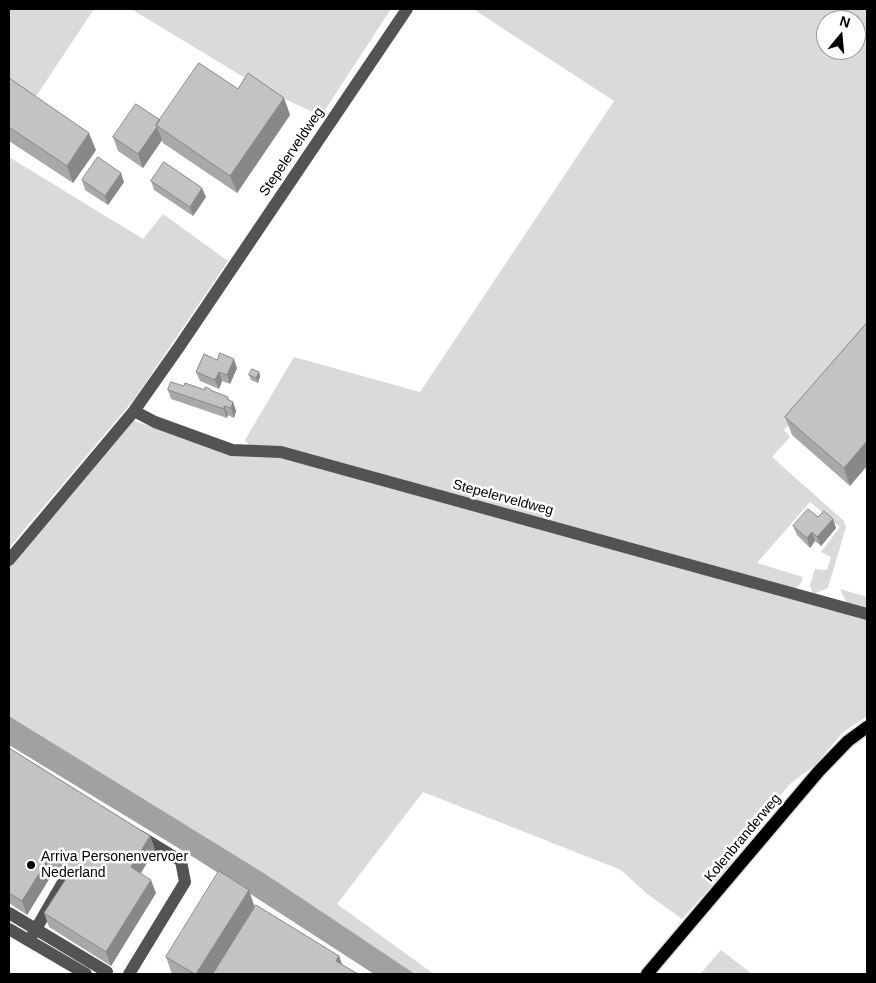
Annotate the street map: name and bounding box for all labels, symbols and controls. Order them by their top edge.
north arrow [816,10,866,60]
text: N [838,12,852,31]
street label: Stepelerveldweg [256,104,328,200]
street label: Stepelerveldweg [451,476,555,520]
street label: Kolenbranderweg [701,791,785,885]
place label: Arriva Personenvervoer Nederland [41,849,188,882]
marker: Arriva Personenvervoer Nederland [25,859,37,871]

